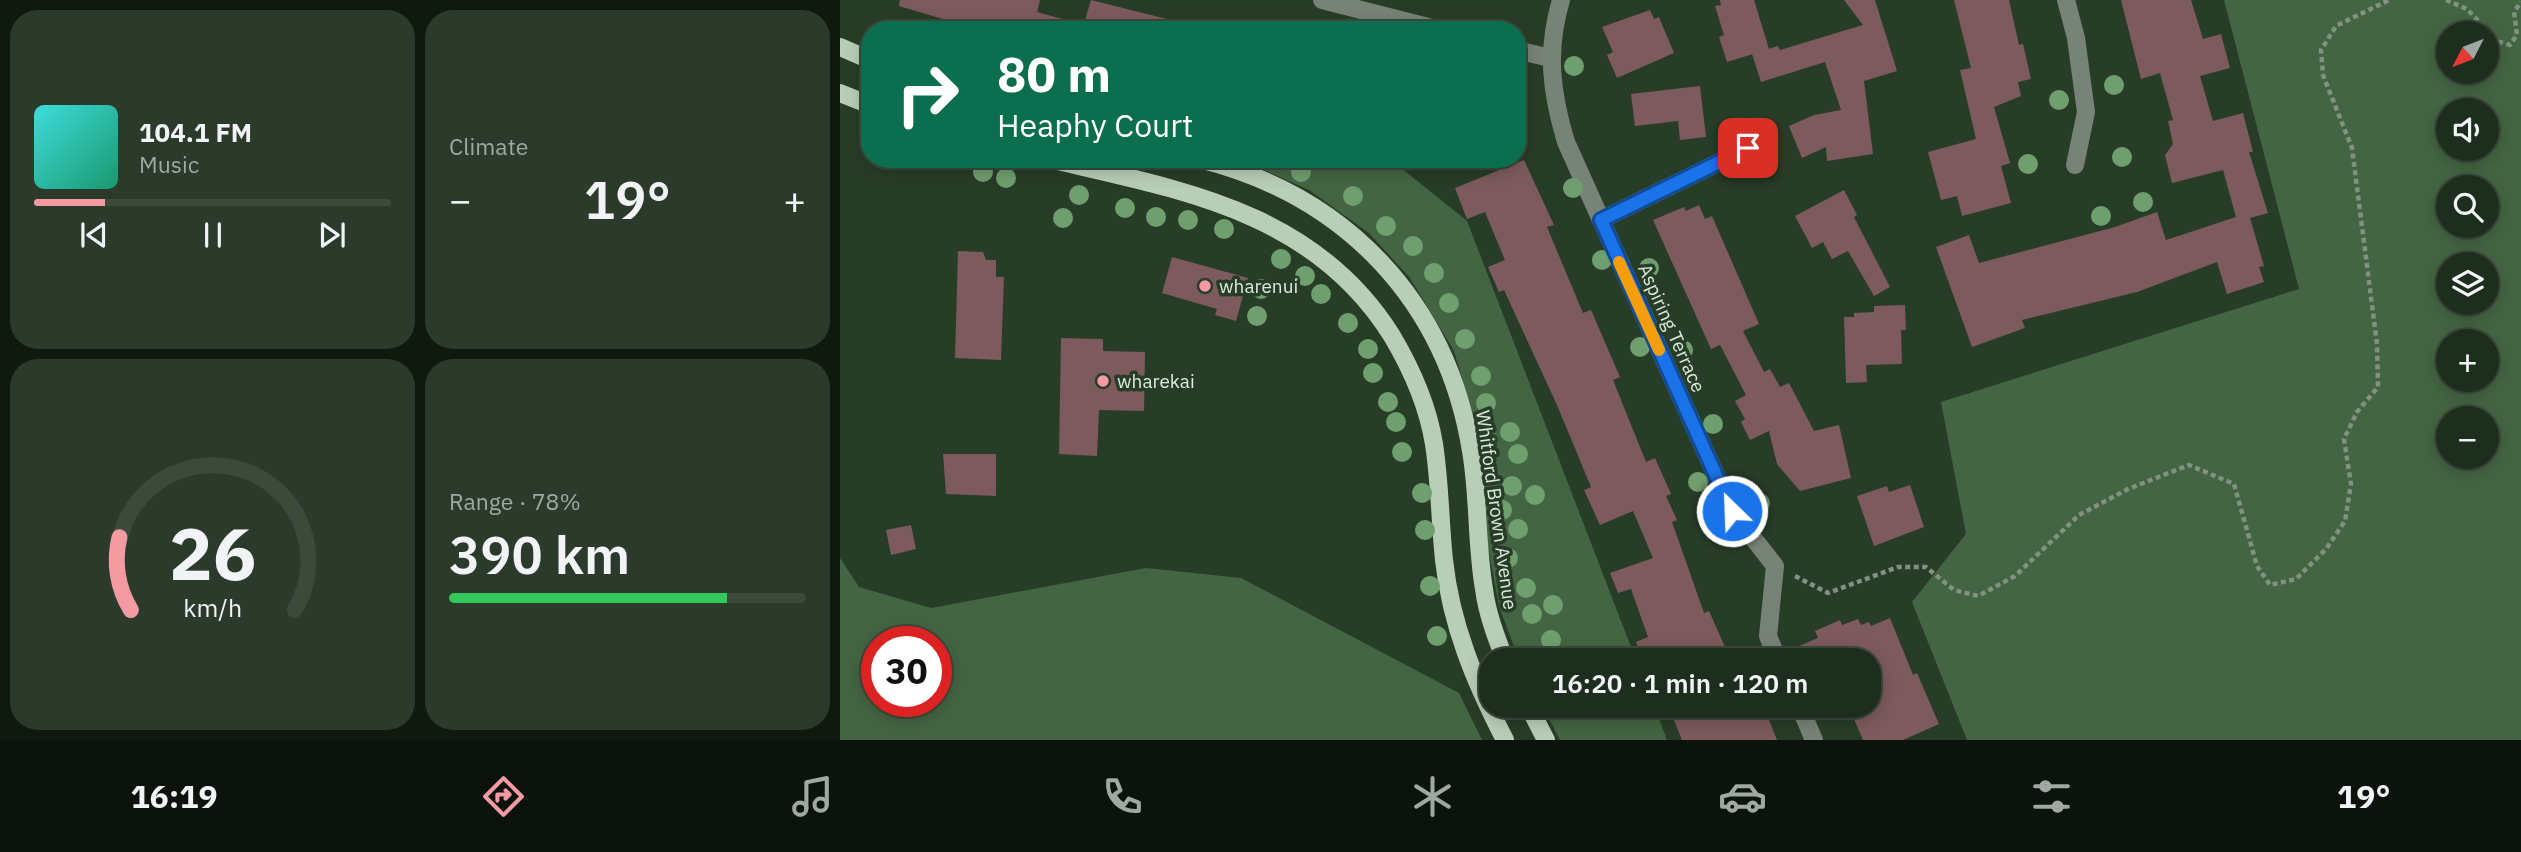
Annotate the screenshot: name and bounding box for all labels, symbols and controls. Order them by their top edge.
north arrow [2436,21,2499,84]
map controls [2436,21,2499,469]
text: 80 m [997,42,1111,105]
icon: right [882,49,973,140]
button: sound [2436,98,2499,161]
text: Heaphy Court [997,104,1193,146]
text: 104.1 FM [139,115,252,149]
pin [1718,118,1778,178]
icon: arrive [1729,129,1767,167]
text: Climate [449,131,528,161]
text: Music [139,149,199,179]
text: 19° [584,166,671,233]
text: − [449,175,472,224]
text: + [783,175,806,224]
button: search [2436,175,2499,238]
icon: previous [75,216,113,254]
icon: pause [194,216,232,254]
icon: next [313,216,351,254]
button: layers [2436,252,2499,315]
street label: Aspiring Terrace [1633,260,1711,396]
place label: wharenui [1219,274,1298,298]
marker: wharenui [1197,278,1213,294]
button: + [2436,329,2499,392]
place label: wharekai [1117,369,1195,393]
marker: wharekai [1095,373,1111,389]
button: − [2436,406,2499,469]
street label: Whitford Brown Avenue [1471,409,1523,611]
position arrow [1695,474,1769,548]
text: Range · 78% [449,486,581,516]
text: 26 [169,506,256,601]
text: 390 km [449,521,630,588]
text: km/h [183,591,242,624]
speed limit sign: 30 [861,626,952,717]
text: 16:20 · 1 min · 120 m [1552,666,1808,700]
icon: directions [479,772,528,821]
icon: music [788,772,837,821]
icon: phone [1098,772,1147,821]
icon: climate [1408,772,1457,821]
icon: car [1718,772,1767,821]
icon: filters [2027,772,2076,821]
text: 16:19 [130,775,218,817]
text: 19° [2337,775,2391,817]

